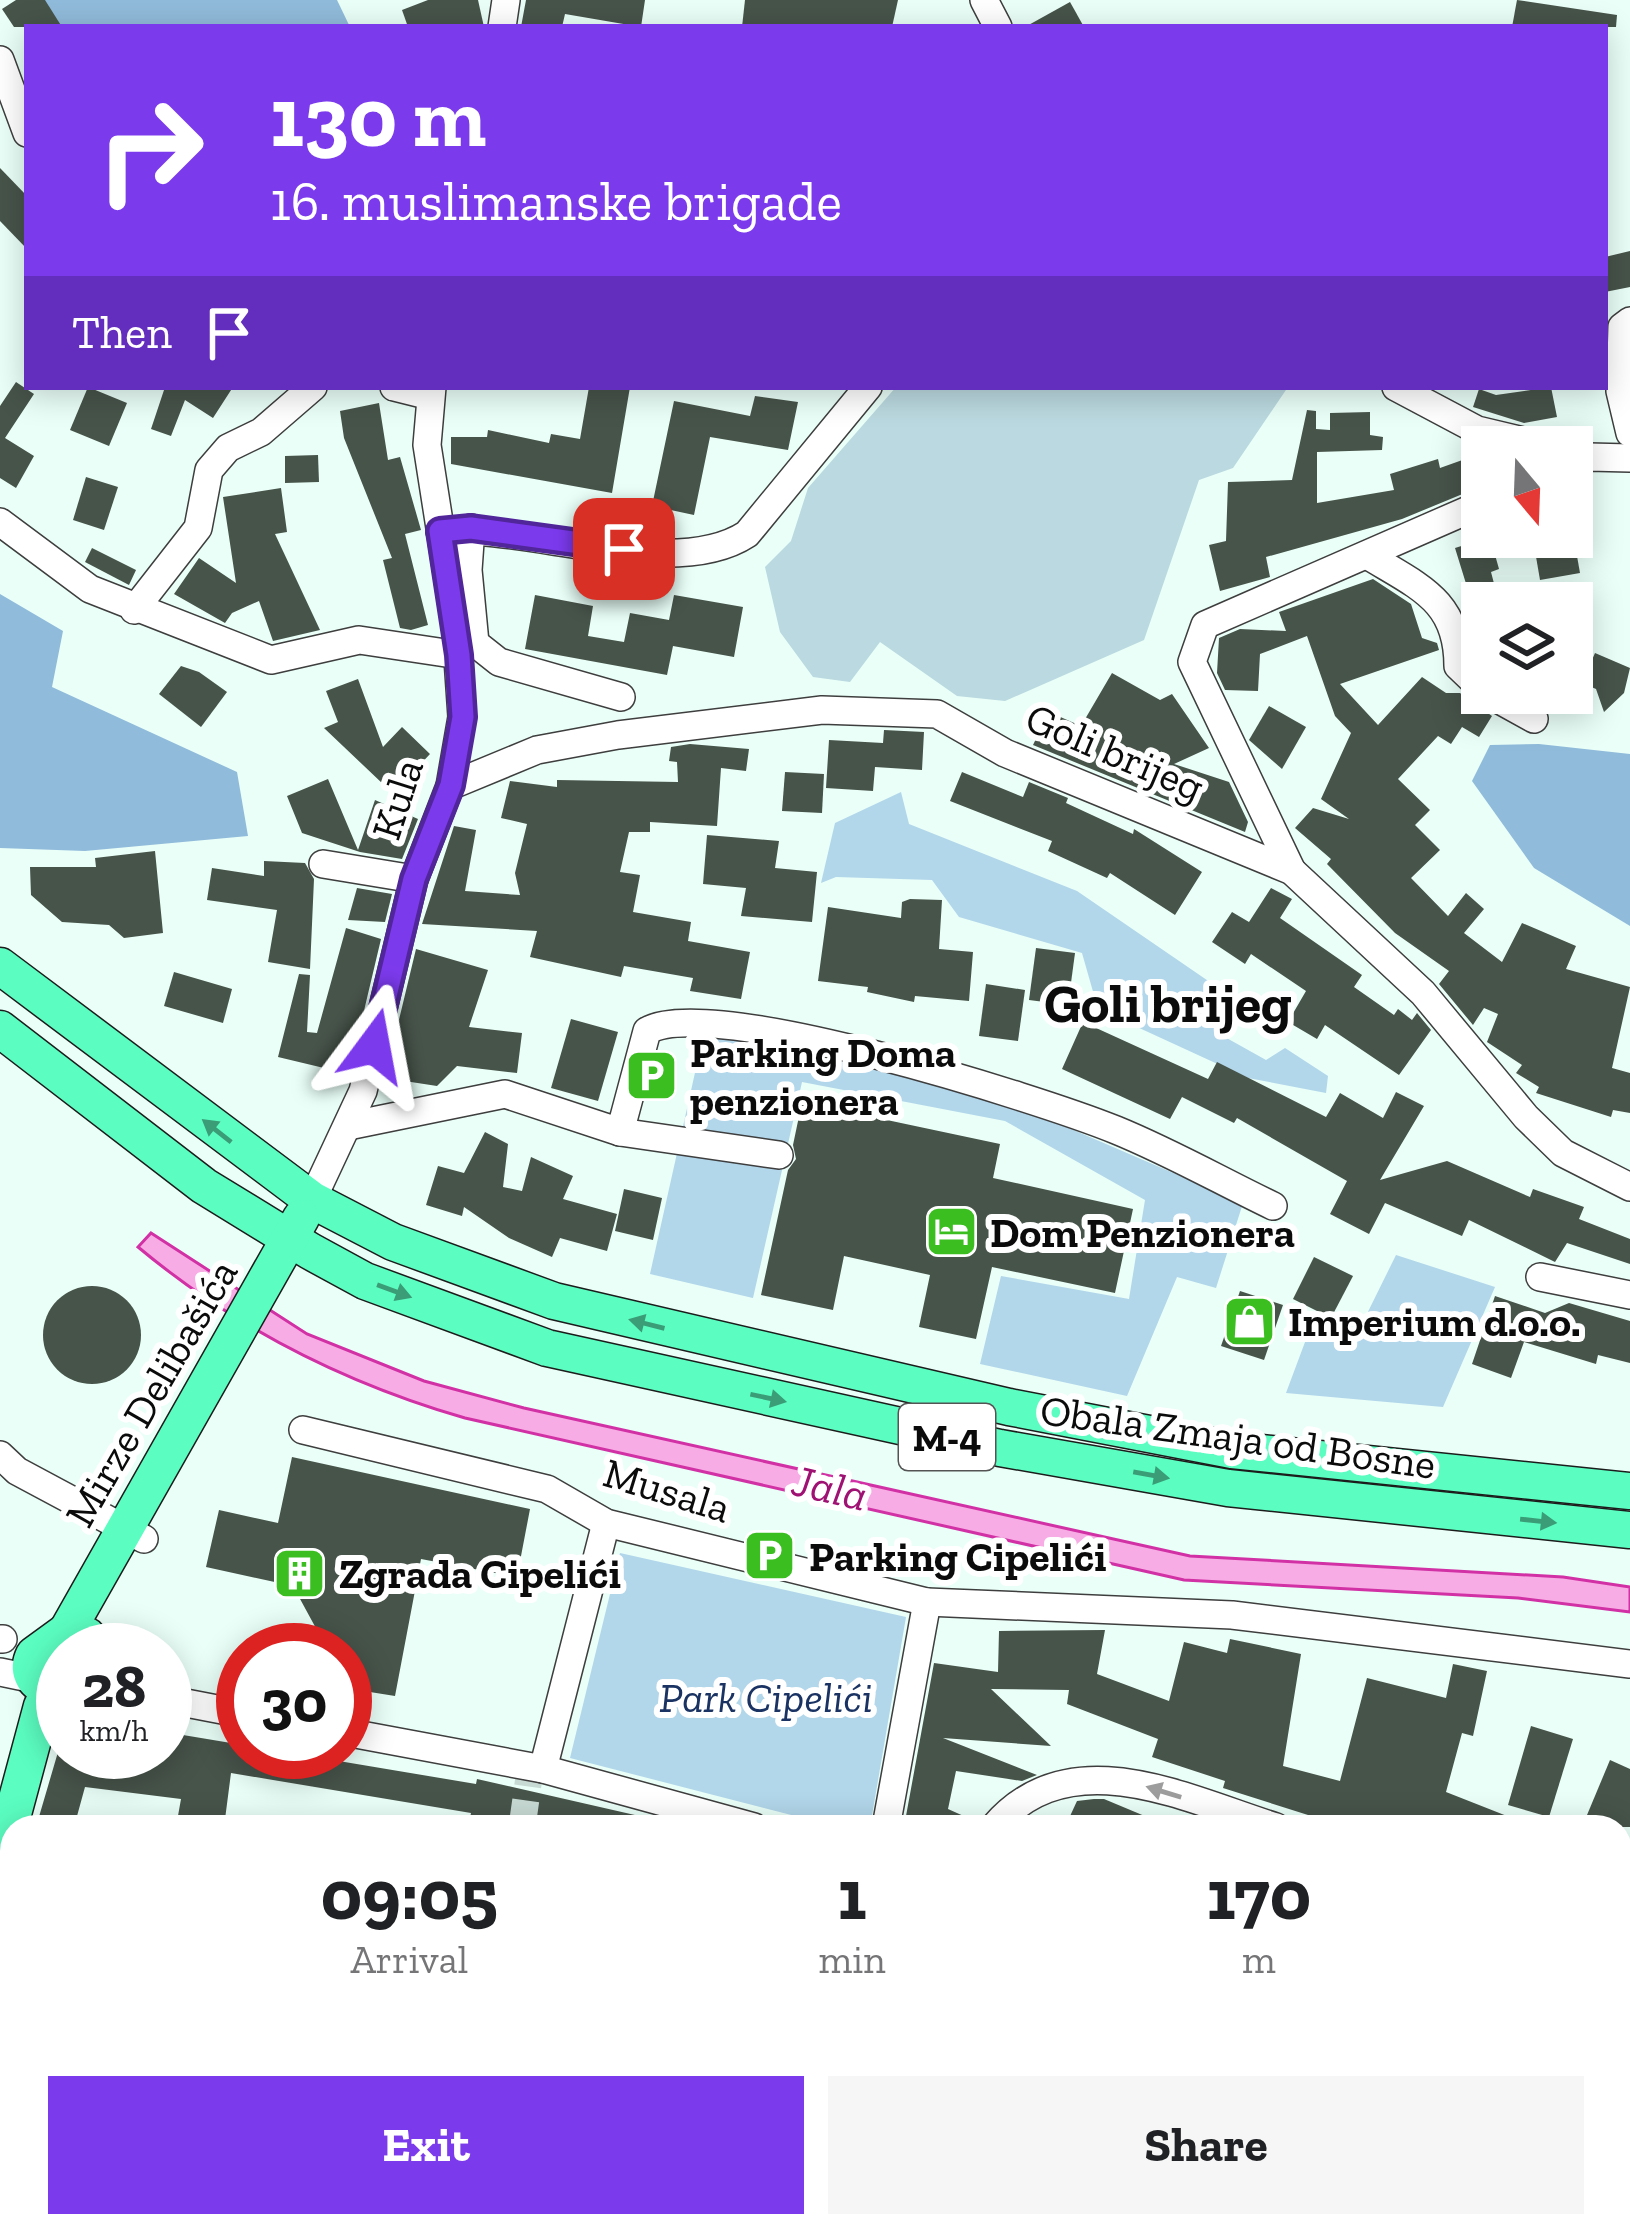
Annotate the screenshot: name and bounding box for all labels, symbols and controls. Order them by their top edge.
text: 130 m [270,67,486,168]
icon: right [72,72,228,228]
text: 16. muslimanske brigade [270,169,842,234]
icon: arrive [196,300,262,366]
text: Then [72,306,172,360]
north arrow [1461,426,1593,558]
map controls [1461,426,1593,714]
pin [573,498,675,600]
icon: arrive [591,516,657,582]
button: layers [1461,582,1593,714]
street label: Goli brijeg [1018,692,1212,812]
street label: Kula [360,752,434,846]
district label: Goli brijeg [1044,971,1292,1036]
position arrow [311,983,437,1109]
place label: Parking Doma penzionera [690,1027,956,1126]
parking icon: Parking Doma penzionera [623,1048,679,1104]
one-way arrow [202,1120,233,1144]
hotel icon: Dom Penzionera [923,1204,979,1260]
place label: Dom Penzionera [990,1207,1295,1258]
street label: Mirze Delibašića [54,1250,248,1536]
one-way arrow [377,1283,413,1302]
shop icon: Imperium d.o.o. [1221,1293,1277,1349]
place label: Imperium d.o.o. [1288,1296,1581,1347]
one-way arrow [628,1314,665,1333]
street label: Obala Zmaja od Bosne [1037,1384,1439,1490]
one-way arrow [750,1390,788,1409]
road number: M-4 [899,1404,995,1470]
street label: Musala [597,1447,737,1533]
water label: Jala [786,1453,873,1523]
one-way arrow [1132,1466,1170,1484]
one-way arrow [1520,1512,1557,1531]
parking icon: Parking Cipelići [742,1528,798,1584]
place label: Parking Cipelići [809,1531,1107,1582]
building icon: Zgrada Cipelići [272,1545,328,1601]
place label: Zgrada Cipelići [339,1548,621,1599]
speed limit sign: 30 [216,1623,372,1779]
text: 28 [82,1650,146,1722]
park label: Park Cipelići [659,1672,873,1723]
text: km/h [80,1713,148,1749]
one-way arrow [1145,1782,1182,1801]
text: 09:05 [321,1851,498,1937]
text: 1 [838,1851,867,1937]
text: 170 [1206,1851,1311,1937]
text: Arrival [351,1936,468,1983]
text: min [819,1936,886,1983]
text: m [1242,1936,1276,1983]
button: Exit [48,2076,804,2214]
button: Share [828,2076,1584,2214]

